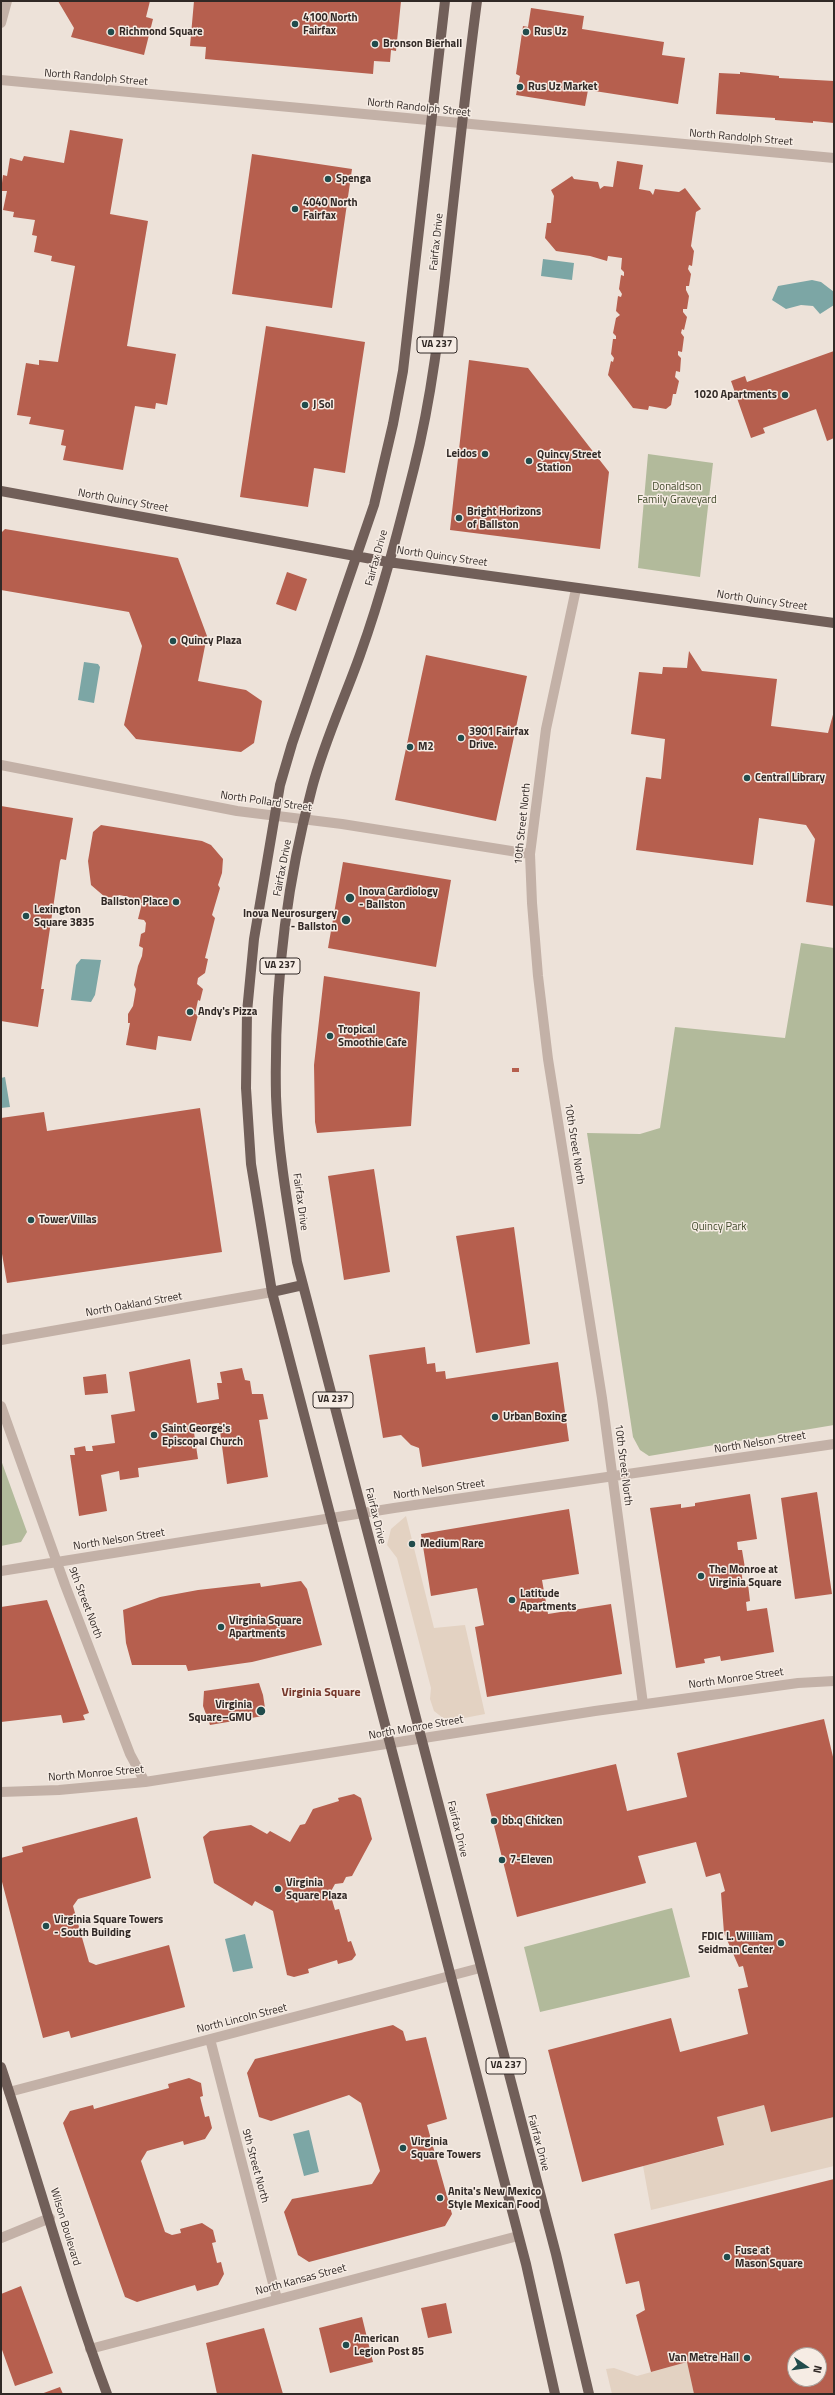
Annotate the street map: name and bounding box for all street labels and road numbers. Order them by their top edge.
street label: North Randolph Street [44,67,148,89]
street label: North Randolph Street [367,96,471,120]
street label: North Randolph Street [689,127,793,149]
street label: Fairfax Drive [427,213,447,271]
road number: VA 237 [417,337,457,353]
street label: North Quincy Street [77,487,169,515]
street label: Fairfax Drive [363,528,391,588]
street label: North Quincy Street [396,544,488,570]
street label: North Quincy Street [716,588,808,614]
street label: 10th Street North [512,783,534,865]
street label: North Pollard Street [219,789,313,815]
street label: Fairfax Drive [271,838,295,898]
road number: VA 237 [260,958,300,974]
street label: 10th Street North [561,1102,587,1186]
street label: Fairfax Drive [289,1172,311,1232]
street label: North Oakland Street [85,1290,183,1320]
road number: VA 237 [313,1392,353,1408]
street label: 10th Street North [611,1423,635,1507]
street label: North Nelson Street [713,1429,807,1457]
street label: North Nelson Street [392,1477,486,1503]
street label: Fairfax Drive [362,1486,388,1546]
street label: North Nelson Street [72,1526,166,1554]
street label: 9th Street North [65,1565,105,1641]
street label: North Monroe Street [688,1666,784,1692]
street label: North Monroe Street [368,1713,464,1743]
street label: North Monroe Street [48,1763,144,1785]
street label: Fairfax Drive [444,1799,470,1859]
street label: North Lincoln Street [196,2001,288,2037]
road number: VA 237 [486,2058,526,2074]
street label: Fairfax Drive [524,2113,552,2173]
street label: 9th Street North [239,2128,271,2204]
street label: Wilson Boulevard [47,2187,83,2267]
street label: North Kansas Street [254,2262,348,2298]

